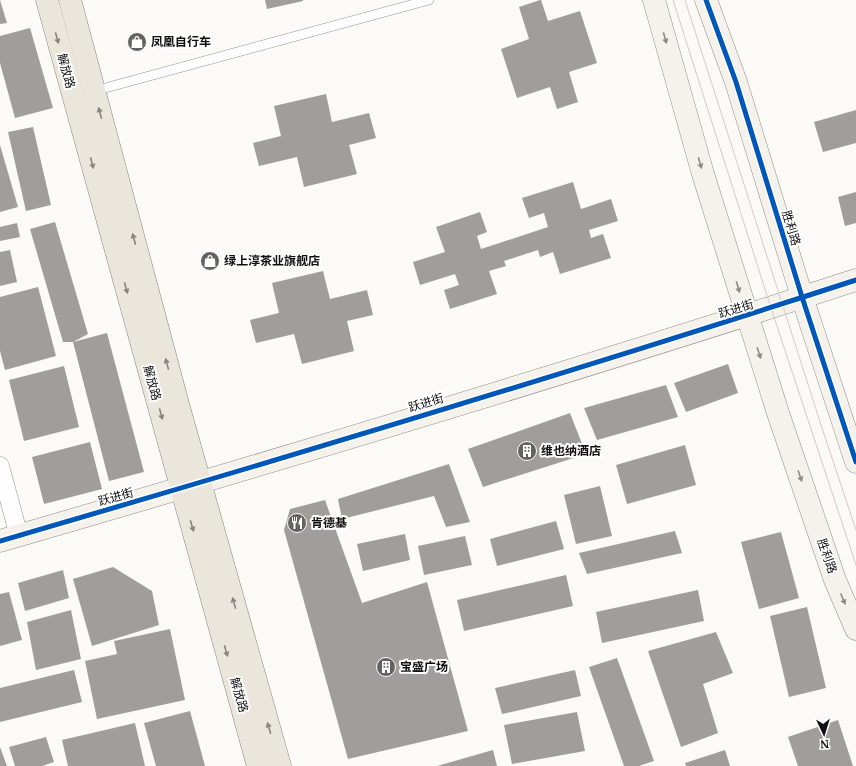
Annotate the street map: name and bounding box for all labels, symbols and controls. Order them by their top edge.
shop icon: 凤凰自行车 [126,31,148,53]
one-way arrow [662,31,668,44]
one-way arrow [54,32,60,44]
place label: 凤凰自行车 [151,34,211,49]
street label: 解放路 [55,52,78,90]
one-way arrow [97,107,103,119]
one-way arrow [89,157,95,169]
one-way arrow [697,157,703,169]
street label: 胜利路 [779,208,804,247]
one-way arrow [131,232,137,244]
shop icon: 绿上淳茶业旗舰店 [199,250,221,272]
place label: 绿上淳茶业旗舰店 [224,253,320,268]
one-way arrow [735,281,741,293]
one-way arrow [123,283,129,295]
street label: 跃进街 [716,296,755,321]
one-way arrow [756,347,762,359]
one-way arrow [164,358,170,370]
street label: 解放路 [141,364,164,402]
street label: 跃进街 [406,390,445,415]
one-way arrow [158,407,164,420]
building icon: 维也纳酒店 [516,440,538,462]
place label: 维也纳酒店 [541,443,601,458]
one-way arrow [797,471,803,483]
street label: 跃进街 [96,484,135,509]
restaurant icon: 肯德基 [286,512,308,534]
place label: 肯德基 [311,515,347,530]
one-way arrow [189,520,195,532]
street label: 胜利路 [815,536,840,575]
one-way arrow [840,593,846,604]
one-way arrow [231,597,237,609]
one-way arrow [223,645,229,657]
building icon: 宝盛广场 [375,656,397,678]
place label: 宝盛广场 [400,659,448,674]
street label: 解放路 [227,675,252,714]
north arrow [804,714,844,754]
one-way arrow [266,722,272,735]
text: N [820,737,830,751]

